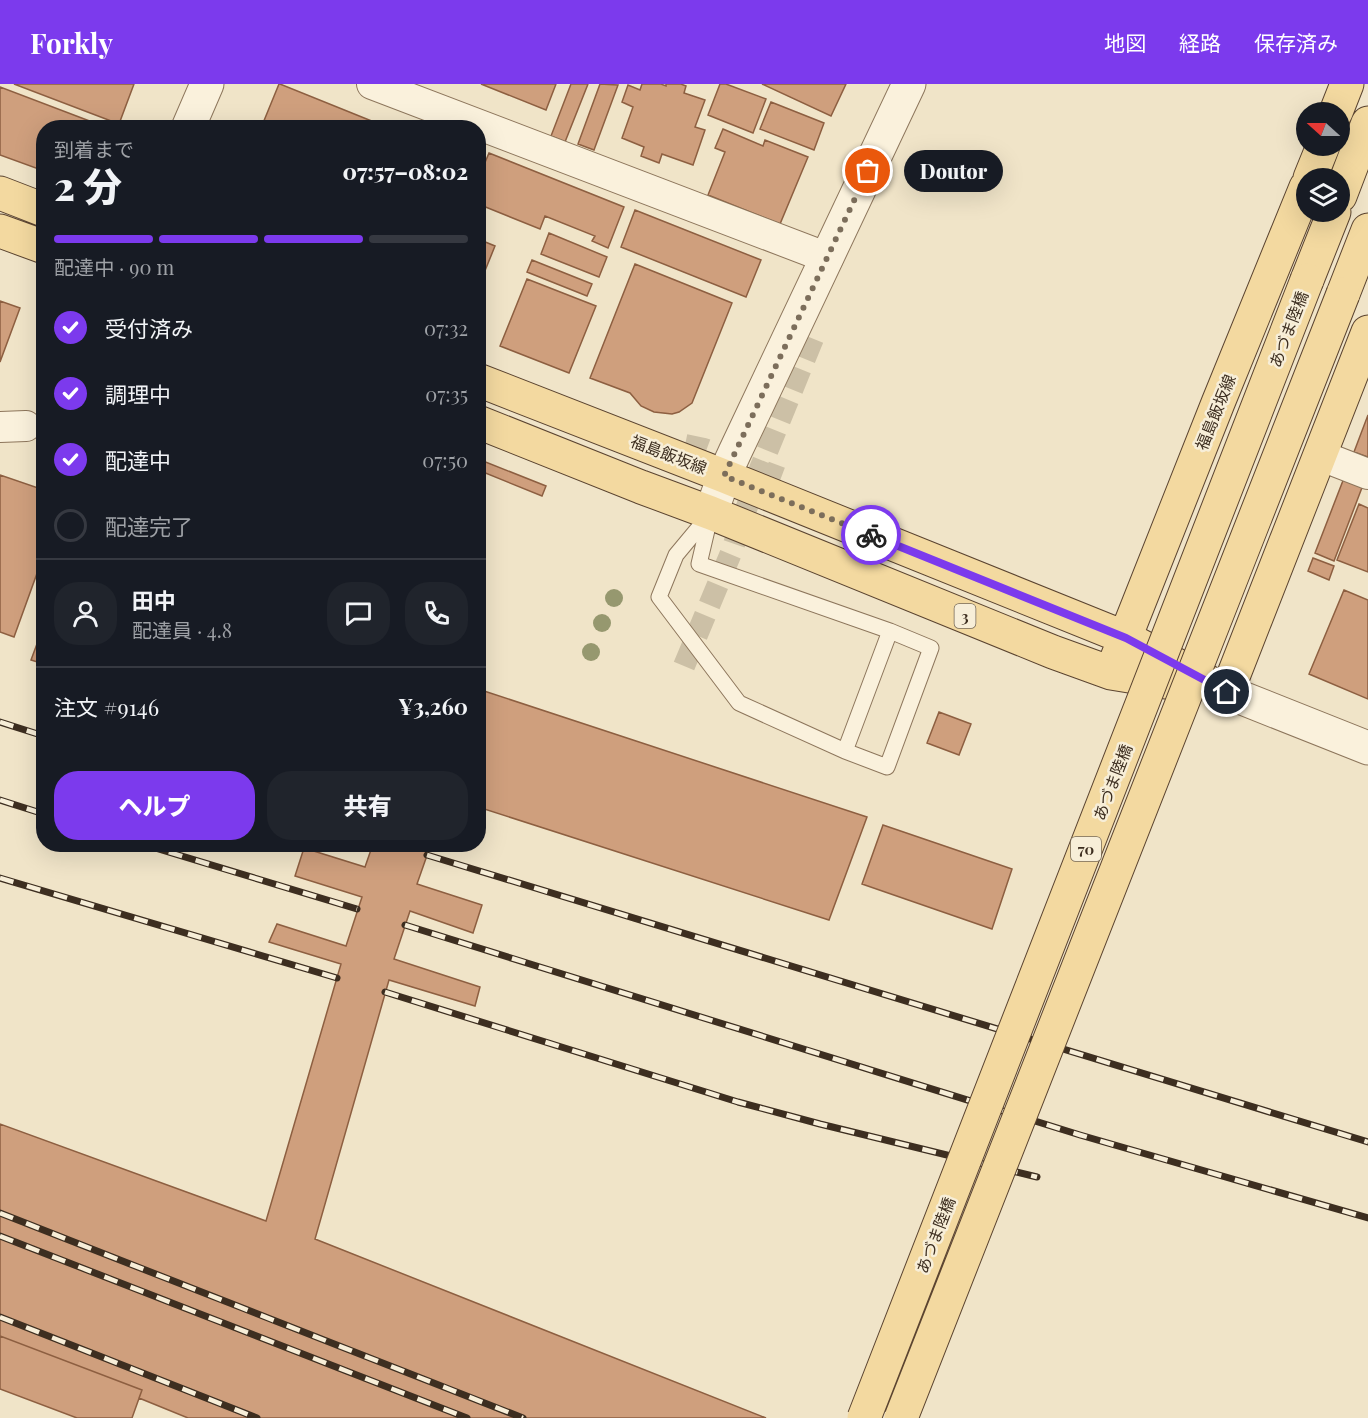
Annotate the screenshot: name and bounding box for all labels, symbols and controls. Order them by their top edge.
text: Forkly [30,24,113,61]
text: 地図 [1104,28,1146,56]
text: 経路 [1179,28,1221,56]
text: 保存済み [1254,28,1338,56]
north arrow [1296,102,1350,156]
map controls [1296,102,1350,222]
text: 到着まで [54,135,134,162]
pin [842,145,893,196]
callout: Doutor [904,150,1003,192]
icon: bag [851,154,884,187]
text: 07:57–08:02 [342,156,468,186]
text: Doutor [920,157,987,184]
text: 2 分 [54,159,122,211]
button: layers [1296,168,1350,222]
text: 配達中 · 90 m [54,253,174,280]
street label: あづま陸橋 [1264,288,1312,370]
icon: check [54,311,87,344]
text: 受付済み [105,313,193,343]
text: 07:32 [424,314,468,341]
street label: 福島飯坂線 [1190,371,1240,453]
icon: check [54,377,87,410]
text: 調理中 [105,379,171,409]
text: 07:35 [425,380,468,407]
street label: 福島飯坂線 [628,430,710,478]
icon: check [54,443,87,476]
text: 配達中 [105,445,171,475]
text: 07:50 [422,446,468,473]
courier [841,505,901,565]
text: 配達完了 [105,511,193,541]
icon: bike [855,519,888,552]
button: person [54,582,117,645]
button: chat [327,582,390,645]
button: phone [405,582,468,645]
text: 田中 [132,585,176,615]
road number: 3 [954,604,976,628]
text: 配達員 · 4.8 [132,616,232,643]
pin [1201,666,1252,717]
icon: home [1210,675,1243,708]
text: ¥3,260 [398,691,468,721]
text: 注文 #9146 [54,692,159,722]
street label: あづま陸橋 [1088,741,1136,823]
button: ヘルプ [54,771,255,840]
button: 共有 [267,771,468,840]
road number: 70 [1071,837,1101,861]
street label: あづま陸橋 [911,1194,959,1276]

